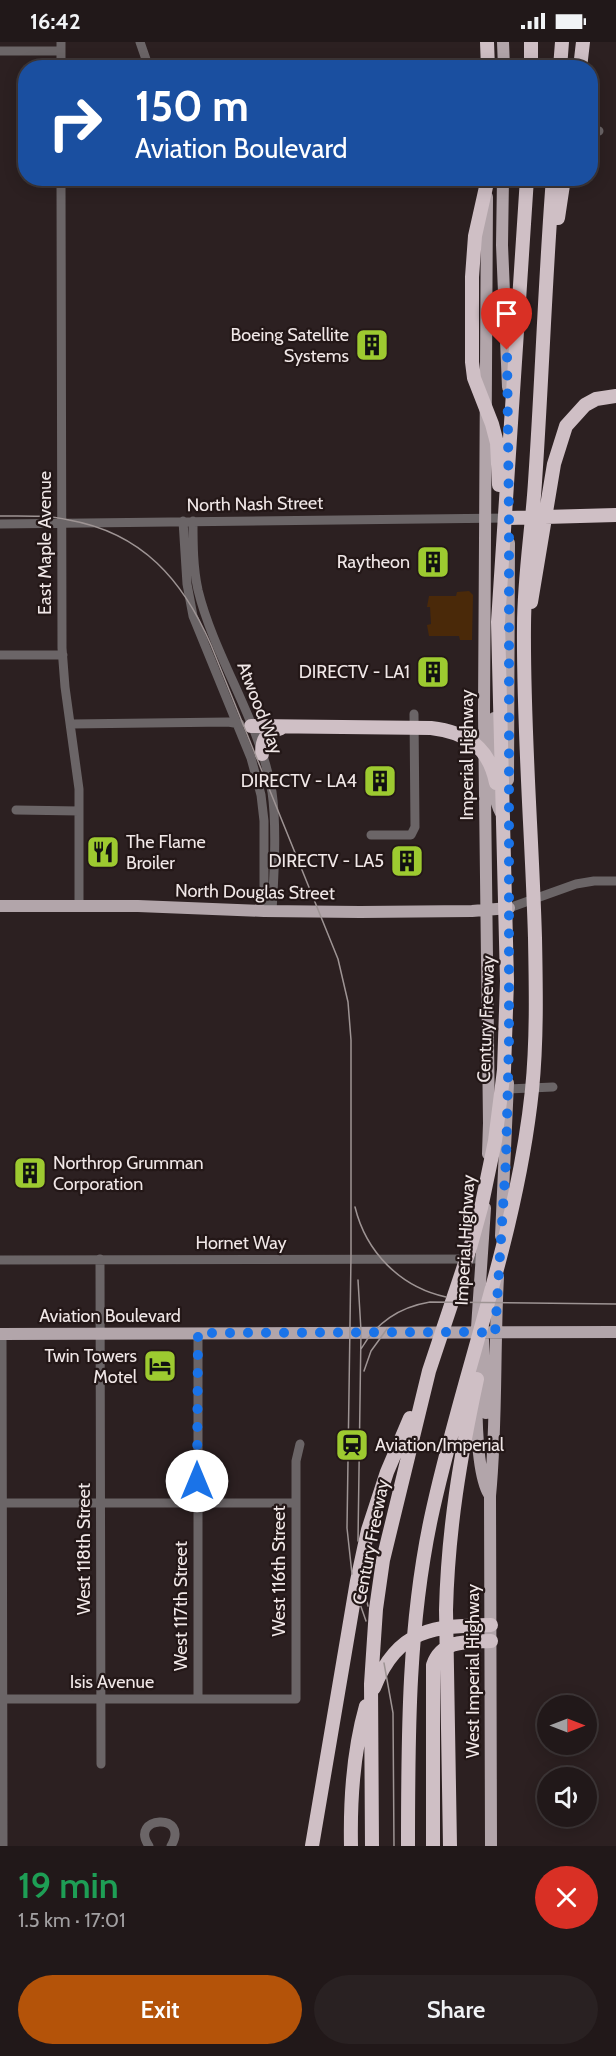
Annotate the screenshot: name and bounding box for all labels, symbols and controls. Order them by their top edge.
text: 16:42 [30,8,81,35]
text: 150 m [135,80,249,132]
icon: right [36,84,114,162]
text: Aviation Boulevard [135,132,348,165]
pin [481,288,532,350]
icon: arrive [490,297,523,330]
place label: Boeing Satellite Systems [231,324,349,367]
building icon: Boeing Satellite Systems [354,327,390,363]
street label: East Maple Avenue [34,471,56,615]
street label: North Nash Street [187,492,323,516]
building icon: Raytheon [415,544,451,580]
place label: Raytheon [337,551,410,573]
building icon: DIRECTV - LA1 [415,654,451,690]
street label: Atwood Way [232,659,288,757]
place label: DIRECTV - LA1 [299,661,410,683]
street label: Imperial Highway [456,689,478,821]
building icon: DIRECTV - LA4 [362,763,398,799]
place label: DIRECTV - LA4 [241,770,357,792]
place label: The Flame Broiler [126,831,206,874]
restaurant icon: The Flame Broiler [85,834,121,870]
building icon: DIRECTV - LA5 [389,843,425,879]
place label: DIRECTV - LA5 [268,850,384,872]
street label: North Douglas Street [175,880,335,904]
street label: Century Freeway [473,955,499,1083]
place label: Northrop Grumman Corporation [53,1152,204,1195]
building icon: Northrop Grumman Corporation [12,1155,48,1191]
street label: Imperial Highway [451,1174,479,1306]
street label: Hornet Way [195,1232,287,1254]
street label: Aviation Boulevard [39,1305,181,1327]
place label: Twin Towers Motel [44,1345,138,1388]
hotel icon: Twin Towers Motel [142,1348,178,1384]
station icon: Aviation/Imperial [334,1427,370,1463]
place label: Aviation/Imperial [375,1434,505,1456]
position arrow [165,1449,229,1513]
street label: Century Freeway [348,1477,394,1607]
street label: West 118th Street [73,1483,95,1615]
street label: West 116th Street [268,1505,290,1637]
street label: West 117th Street [170,1541,192,1671]
street label: West Imperial Highway [462,1584,484,1758]
street label: Isis Avenue [70,1671,154,1693]
north arrow [537,1695,597,1755]
map controls [537,1695,597,1827]
button: sound [537,1767,597,1827]
text: 19 min [18,1863,119,1907]
button: close [535,1866,598,1929]
text: 1.5 km · 17:01 [18,1908,125,1932]
button: Exit [18,1975,302,2044]
button: Share [314,1975,598,2044]

